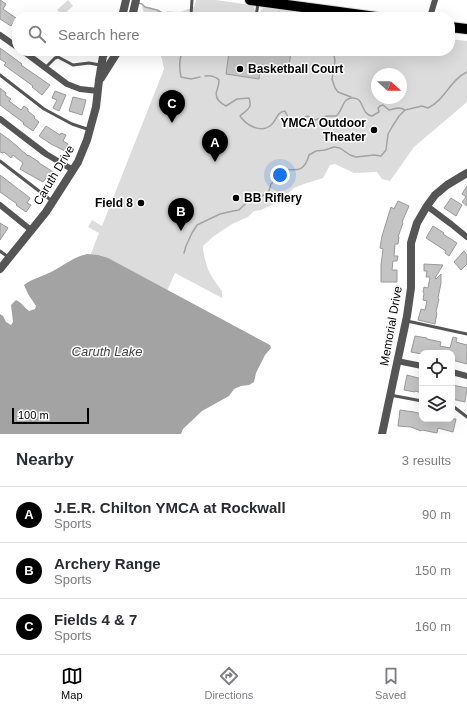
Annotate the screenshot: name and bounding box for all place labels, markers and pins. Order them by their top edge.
place label: Basketball Court [248,62,343,76]
marker: Basketball Court [235,64,245,74]
pin: C [159,90,185,123]
place label: YMCA Outdoor Theater [280,116,366,144]
marker: YMCA Outdoor Theater [369,125,379,135]
pin: A [202,129,228,162]
place label: BB Riflery [244,191,302,205]
marker: BB Riflery [231,193,241,203]
place label: Field 8 [95,196,133,210]
marker: Field 8 [136,198,146,208]
pin: B [168,198,194,231]

